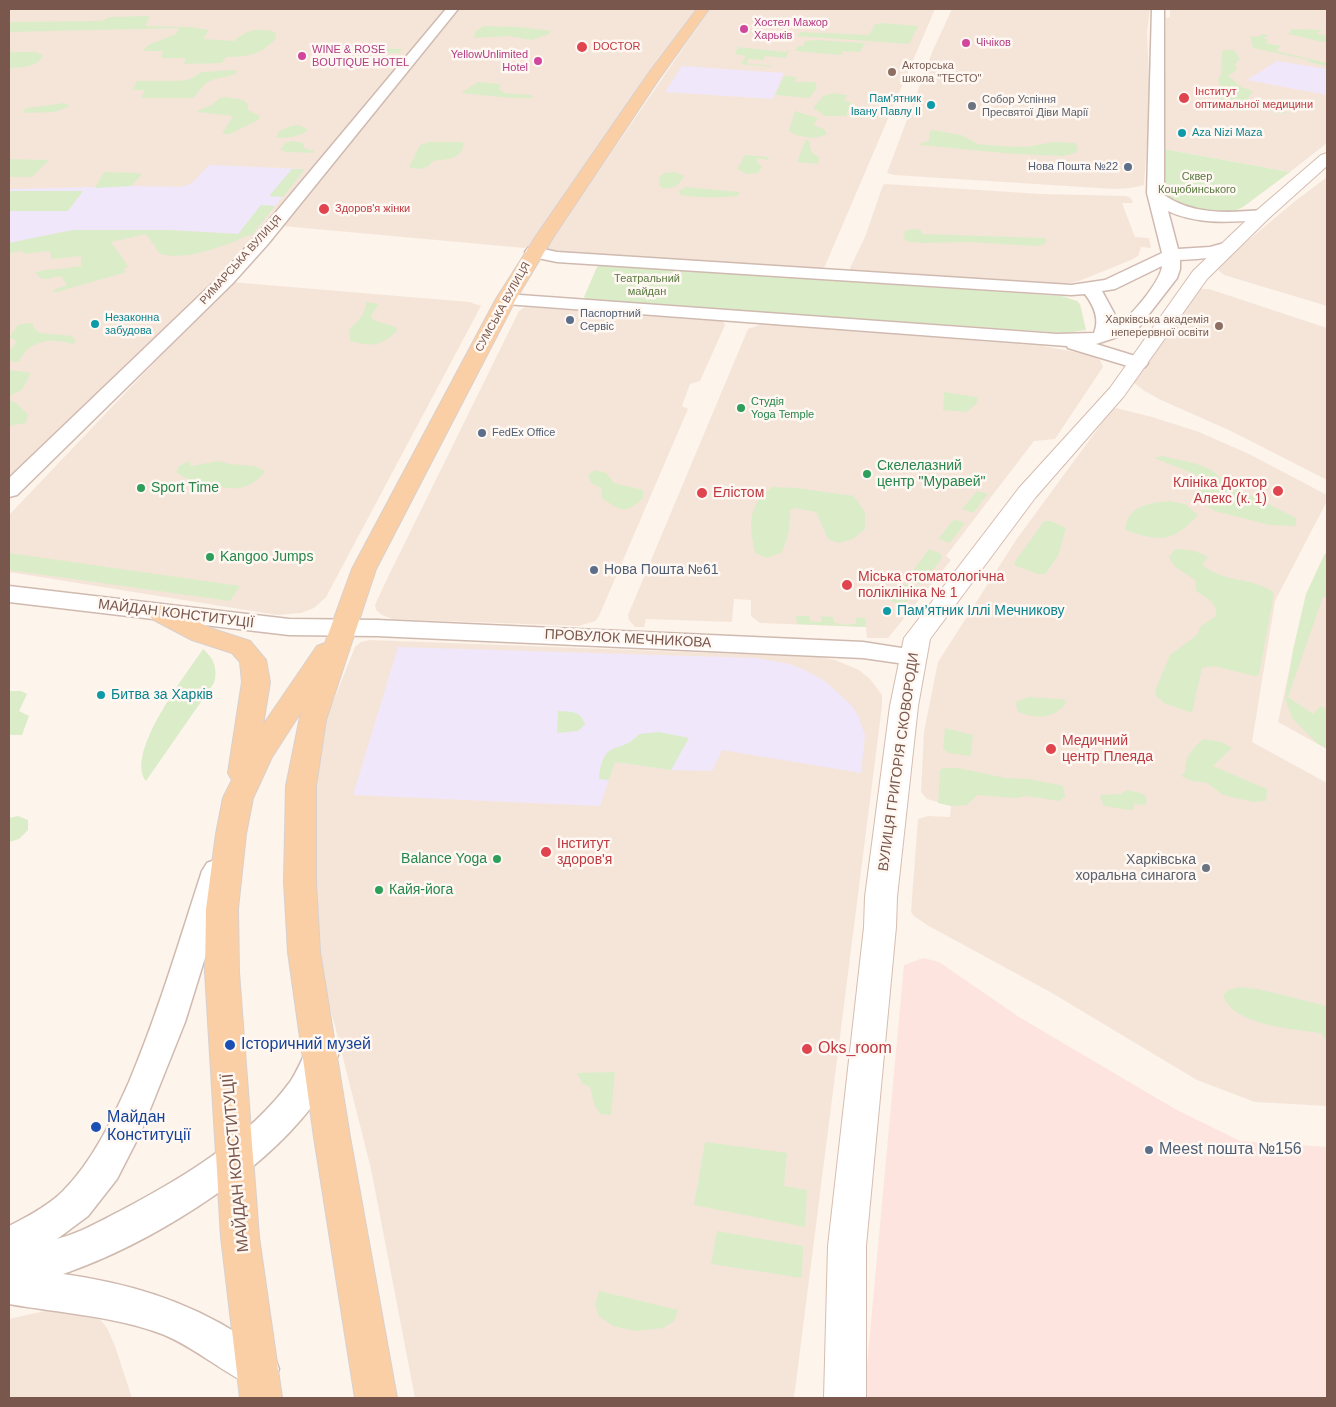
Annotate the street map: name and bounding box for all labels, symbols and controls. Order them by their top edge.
place label: Хостел Мажор Харьків [754,16,828,42]
marker: Хостел Мажор Харьків [738,23,750,35]
place label: Чічіков [976,36,1011,50]
marker: Чічіков [960,37,972,49]
marker: DOCTOR [575,40,589,54]
place label: DOCTOR [593,40,640,54]
place label: WINE & ROSE BOUTIQUE HOTEL [312,43,409,69]
place label: YellowUnlimited Hotel [451,48,528,74]
marker: WINE & ROSE BOUTIQUE HOTEL [296,50,308,62]
marker: YellowUnlimited Hotel [532,55,544,67]
place label: Акторська школа "ТЕСТО" [902,59,981,85]
marker: Акторська школа "ТЕСТО" [886,66,898,78]
place label: Інститут оптимальної медицини [1195,85,1313,111]
marker: Інститут оптимальної медицини [1177,91,1191,105]
place label: Пам'ятник Івану Павлу II [851,92,921,118]
place label: Собор Успіння Пресвятої Діви Марії [982,93,1088,119]
marker: Пам'ятник Івану Павлу II [925,99,937,111]
marker: Собор Успіння Пресвятої Діви Марії [966,100,978,112]
place label: Aza Nizi Maza [1192,126,1262,140]
marker: Aza Nizi Maza [1176,127,1188,139]
place label: Нова Пошта №22 [1028,160,1118,174]
marker: Нова Пошта №22 [1122,161,1134,173]
park label: Сквер Коцюбинського [1158,170,1236,196]
marker: Здоров'я жінки [317,202,331,216]
place label: Здоров'я жінки [335,202,410,216]
street label: РИМАРСЬКА ВУЛИЦЯ [197,213,285,307]
street label: СУМСЬКА ВУЛИЦЯ [473,260,533,354]
park label: Театральний майдан [614,272,680,298]
place label: Паспортний Сервіс [580,307,641,333]
place label: Незаконна забудова [105,311,159,337]
place label: Харківська академія неперервної освіти [1105,313,1209,339]
marker: Паспортний Сервіс [564,314,576,326]
marker: Незаконна забудова [89,318,101,330]
marker: Харківська академія неперервної освіти [1213,320,1225,332]
place label: Студiя Yoga Temple [751,395,814,421]
marker: Студiя Yoga Temple [735,402,747,414]
place label: FedEx Office [492,426,555,440]
marker: FedEx Office [476,427,488,439]
place label: Скелелазний центр "Муравей" [877,458,986,491]
marker: Скелелазний центр "Муравей" [861,468,873,480]
place label: Клініка Доктор Алекс (к. 1) [1173,475,1267,508]
place label: Sport Time [151,480,219,496]
marker: Sport Time [135,482,147,494]
marker: Клініка Доктор Алекс (к. 1) [1271,484,1285,498]
place label: Елістом [713,485,764,501]
marker: Елістом [695,486,709,500]
place label: Kangoo Jumps [220,549,313,565]
marker: Kangoo Jumps [204,551,216,563]
place label: Нова Пошта №61 [604,562,718,578]
marker: Нова Пошта №61 [588,564,600,576]
place label: Міська стоматологічна поліклініка № 1 [858,569,1004,602]
marker: Міська стоматологічна поліклініка № 1 [840,578,854,592]
street label: МАЙДАН КОНСТИТУЦІЇ [97,596,255,632]
place label: Пам’ятник Іллі Мечникову [897,603,1065,619]
marker: Пам’ятник Іллі Мечникову [881,605,893,617]
street label: ПРОВУЛОК МЕЧНИКОВА [544,626,712,652]
street label: ВУЛИЦЯ ГРИГОРІЯ СКОВОРОДИ [875,652,923,872]
place label: Битва за Харків [111,687,213,703]
marker: Битва за Харків [95,689,107,701]
place label: Медичний центр Плеяда [1062,733,1153,766]
marker: Медичний центр Плеяда [1044,742,1058,756]
place label: Інститут здоров'я [557,836,612,869]
marker: Інститут здоров'я [539,845,553,859]
place label: Balance Yoga [401,851,487,867]
place label: Харківська хоральна синагога [1075,852,1196,884]
marker: Balance Yoga [491,853,503,865]
marker: Харківська хоральна синагога [1200,862,1212,874]
place label: Кайя-йога [389,882,453,898]
marker: Кайя-йога [373,884,385,896]
place label: Історичний музей [241,1035,371,1055]
marker: Історичний музей [223,1038,237,1052]
place label: Oks_room [818,1039,892,1059]
marker: Oks_room [800,1042,814,1056]
street label: МАЙДАН КОНСТИТУЦІЇ [219,1073,253,1253]
place label: Майдан Конституції [107,1108,191,1146]
marker: Майдан Конституції [89,1120,103,1134]
place label: Meest пошта №156 [1159,1140,1302,1160]
marker: Meest пошта №156 [1143,1144,1155,1156]

